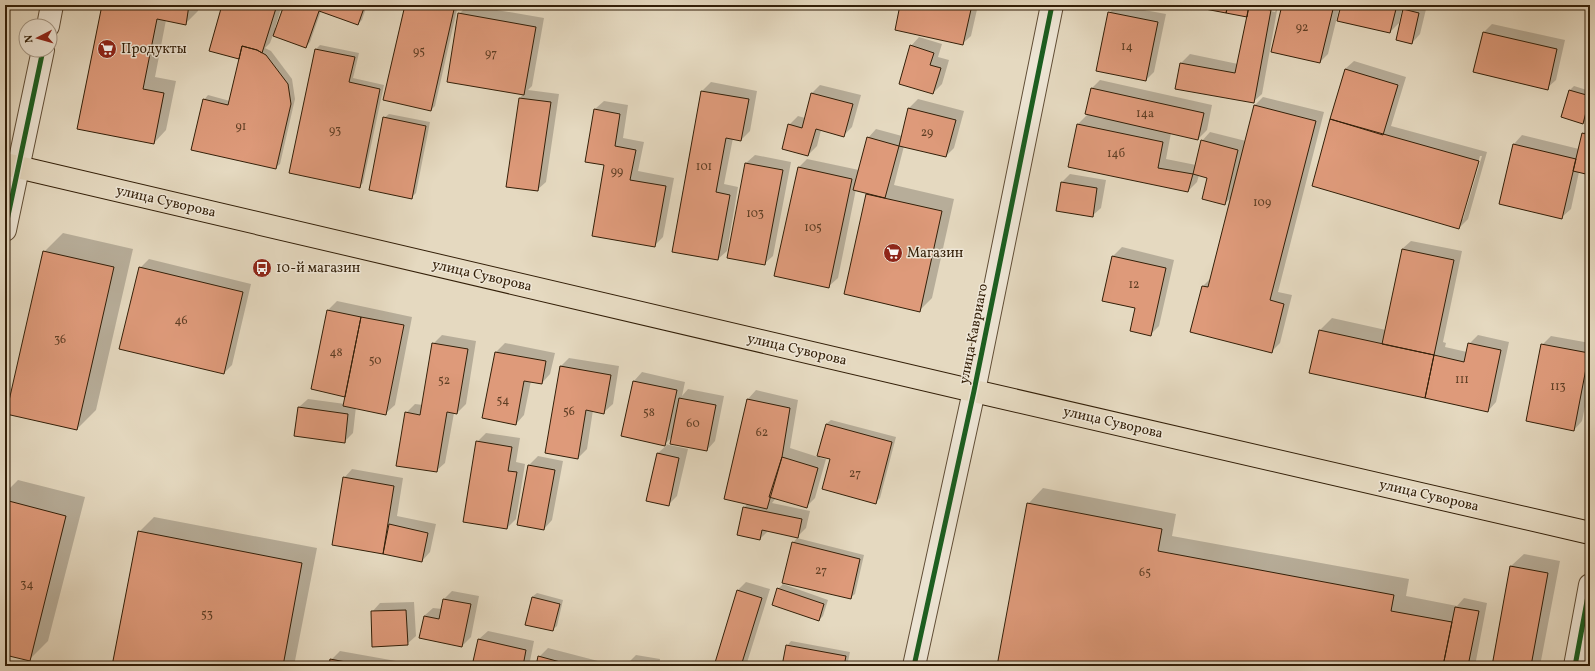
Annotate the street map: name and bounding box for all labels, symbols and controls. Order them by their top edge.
north arrow [18,18,58,58]
house number: 92 [1296,20,1308,36]
text: N [22,34,37,44]
supermarket icon: Продукты [96,38,118,60]
house number: 14 [1121,39,1133,55]
place label: Продукты [121,40,187,59]
house number: 95 [413,44,425,60]
house number: 97 [485,46,497,62]
house number: 14а [1136,106,1154,122]
house number: 91 [236,119,246,135]
house number: 93 [329,123,341,139]
house number: 29 [921,125,933,141]
house number: 14б [1107,146,1125,162]
house number: 101 [696,159,712,175]
house number: 99 [611,164,623,180]
street label: улица Суворова [114,181,218,223]
house number: 109 [1253,195,1271,211]
house number: 103 [746,206,764,222]
house number: 105 [804,220,822,236]
supermarket icon: Магазин [882,242,904,264]
place label: Магазин [907,244,964,263]
street label: улица Суворова [430,255,534,297]
bus stop icon: 10-й магазин [251,257,273,279]
place label: 10-й магазин [276,259,361,278]
house number: 12 [1128,277,1140,293]
street label: улица Кавриаго [955,282,993,386]
house number: 46 [174,313,188,329]
street label: улица Суворова [745,329,849,371]
house number: 36 [54,332,66,348]
house number: 48 [329,345,343,361]
house number: 50 [369,353,381,369]
house number: 111 [1455,372,1469,388]
house number: 52 [438,373,450,389]
house number: 113 [1550,379,1566,395]
house number: 54 [497,393,509,409]
street label: улица Суворова [1061,402,1165,444]
house number: 56 [563,404,575,420]
house number: 58 [643,405,655,421]
house number: 60 [686,416,700,432]
house number: 62 [756,425,768,441]
house number: 27 [849,466,861,482]
street label: улица Суворова [1377,475,1481,517]
house number: 27 [815,563,827,579]
house number: 65 [1139,565,1151,581]
house number: 34 [20,577,34,593]
house number: 53 [201,607,213,623]

